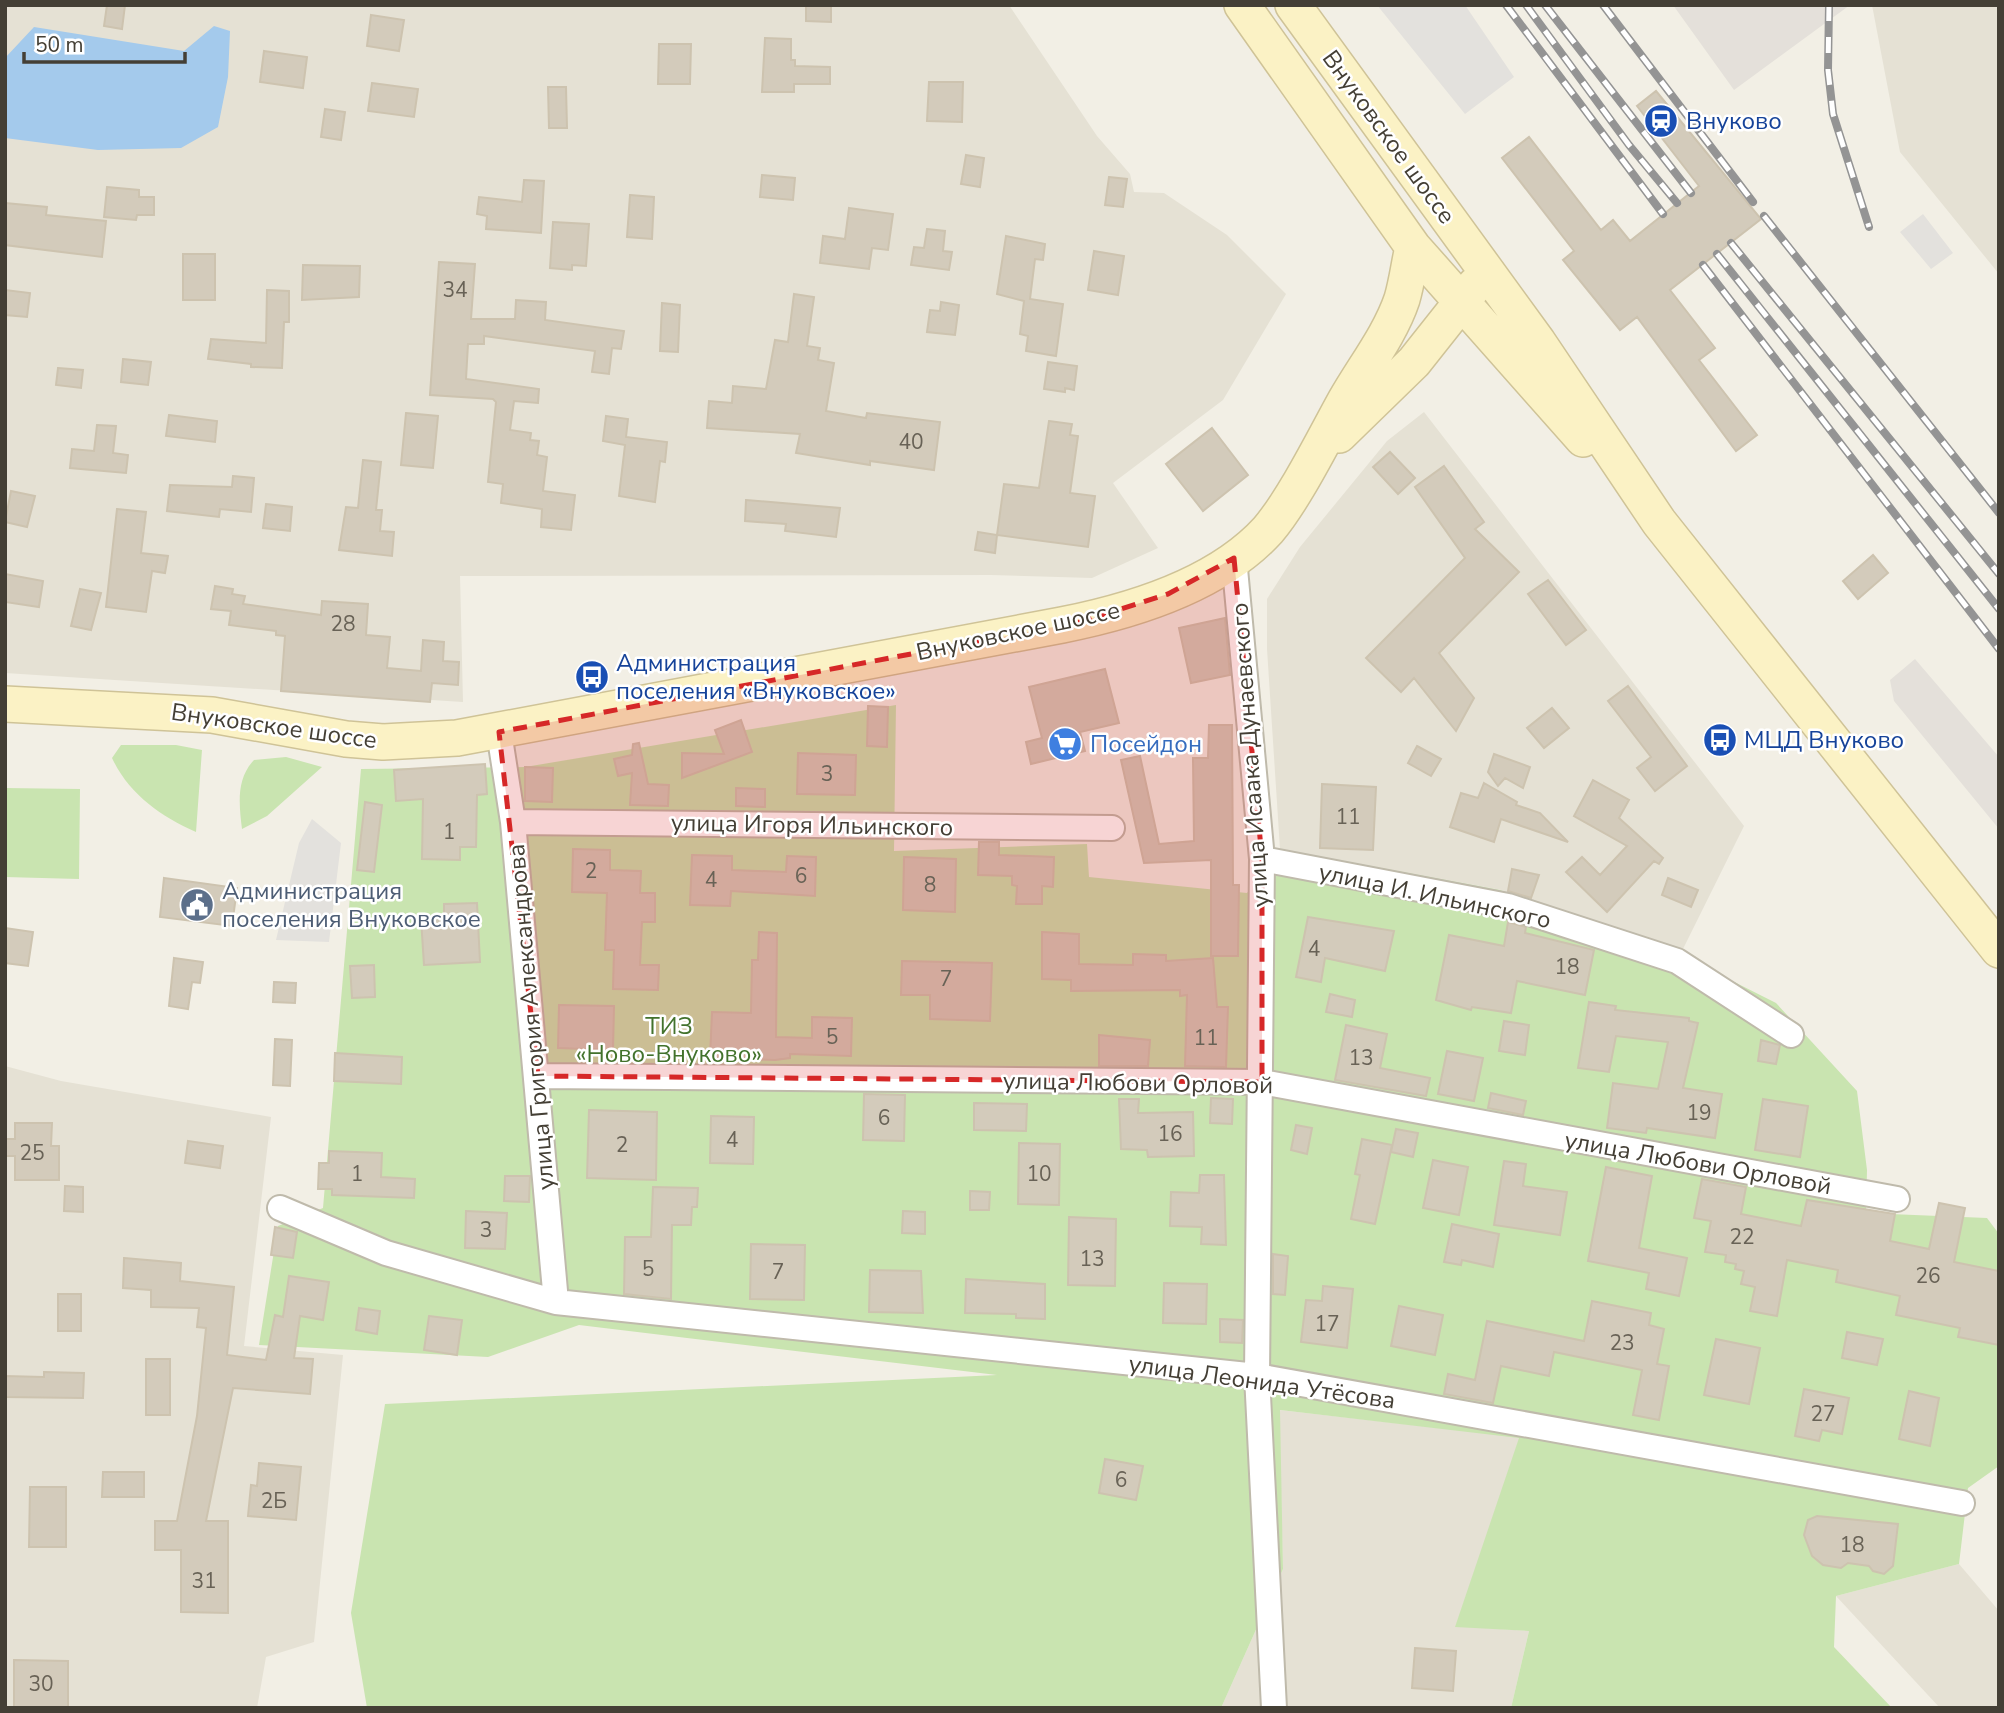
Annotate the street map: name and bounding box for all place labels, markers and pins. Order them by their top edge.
station icon: Внуково [1642,102,1680,140]
place label: Внуково [1686,105,1782,137]
place label: Администрация поселения «Внуковское» [616,647,896,707]
bus stop icon: Администрация поселения «Внуковское» [573,658,611,696]
bus stop icon: МЦД Внуково [1701,721,1739,759]
place label: МЦД Внуково [1744,724,1904,756]
supermarket icon: Посейдон [1046,725,1084,763]
place label: Посейдон [1090,728,1202,760]
place label: Администрация поселения Внуковское [222,875,481,935]
public building icon: Администрация поселения Внуковское [178,886,216,924]

